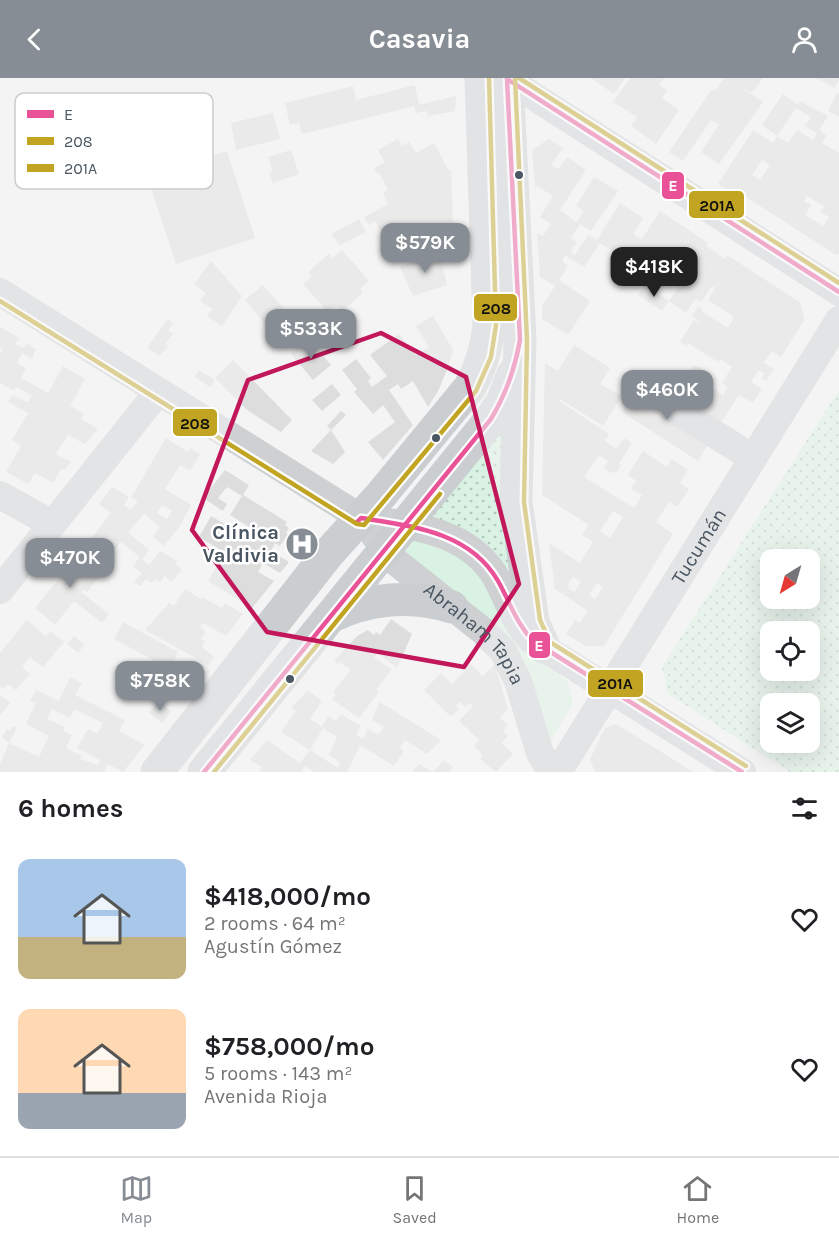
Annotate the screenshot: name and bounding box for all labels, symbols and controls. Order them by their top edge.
icon: back [18,23,51,56]
text: Casavia [369,23,470,55]
icon: person [788,23,821,56]
legend [15,93,213,189]
text: E [64,105,73,124]
text: 208 [64,132,93,151]
text: 201A [64,159,97,178]
unlabelled marker [513,169,525,181]
line badge: E [661,171,685,200]
text: E [668,176,678,195]
line badge: 201A [688,190,745,219]
text: 201A [699,196,735,215]
pin: $579K [383,223,467,274]
text: $579K [395,231,455,254]
pin: $418K [612,247,696,298]
text: $418K [625,255,683,278]
line badge: 208 [473,293,518,322]
text: 208 [481,299,511,318]
pin: $533K [269,309,353,360]
text: $533K [279,317,343,340]
pin: $460K [625,370,709,421]
text: $460K [635,378,699,401]
line badge: 208 [172,408,218,437]
text: 208 [180,414,210,433]
unlabelled marker [430,432,442,444]
street label: Tucumán [667,504,731,589]
place label: Clínica Valdivia [202,521,279,567]
hospital icon: Clínica Valdivia [284,526,320,562]
pin: $470K [28,538,112,589]
text: $470K [39,546,101,569]
north arrow [760,549,820,609]
map controls [760,549,820,753]
street label: Abraham Tapia [419,578,529,689]
button: locate [760,621,820,681]
line badge: E [528,631,551,659]
text: E [534,636,544,655]
pin: $758K [118,661,202,712]
text: $758K [129,669,191,692]
line badge: 201A [587,669,644,698]
unlabelled marker [284,673,296,685]
text: 201A [597,674,633,693]
button: layers [760,693,820,753]
icon: filters [788,792,821,825]
text: 6 homes [18,793,123,824]
text: $418,000/mo [204,881,371,912]
icon: home [66,883,138,955]
icon: heart [788,903,821,936]
text: 2 rooms · 64 m² [204,912,346,935]
text: Agustín Gómez [204,935,342,958]
text: $758,000/mo [204,1031,374,1062]
icon: home [66,1033,138,1105]
icon: heart [788,1053,821,1086]
text: 5 rooms · 143 m² [204,1062,353,1085]
text: Avenida Rioja [204,1085,327,1108]
tab: Map [120,1172,153,1227]
tab: Saved [393,1172,437,1227]
tab: Home [677,1172,719,1227]

